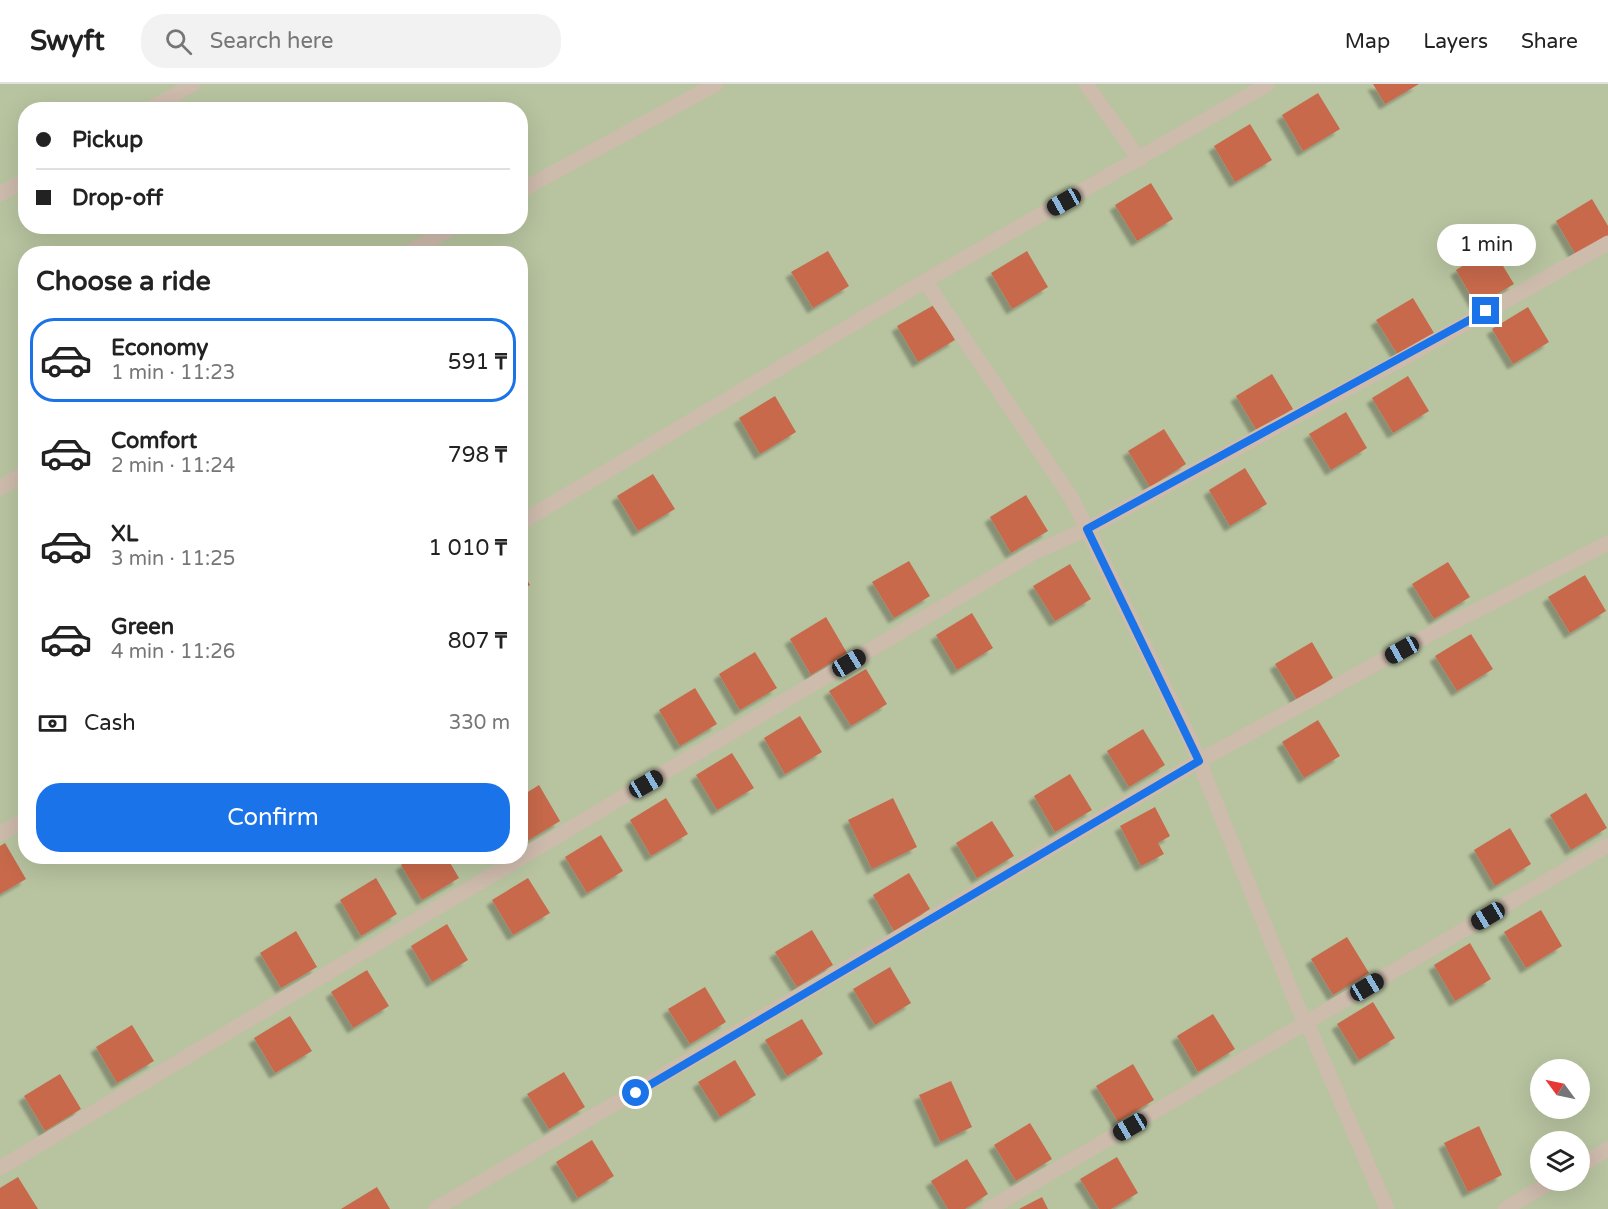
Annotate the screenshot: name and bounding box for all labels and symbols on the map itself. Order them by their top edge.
car [1044,185,1084,219]
callout: 1 min [1436,224,1536,266]
route end [1472,297,1499,324]
car [1382,633,1422,667]
car [829,646,869,680]
car [626,767,666,801]
car [1468,899,1508,933]
car [1347,970,1387,1004]
north arrow [1530,1059,1590,1119]
route start [622,1079,649,1106]
car [1110,1110,1150,1144]

